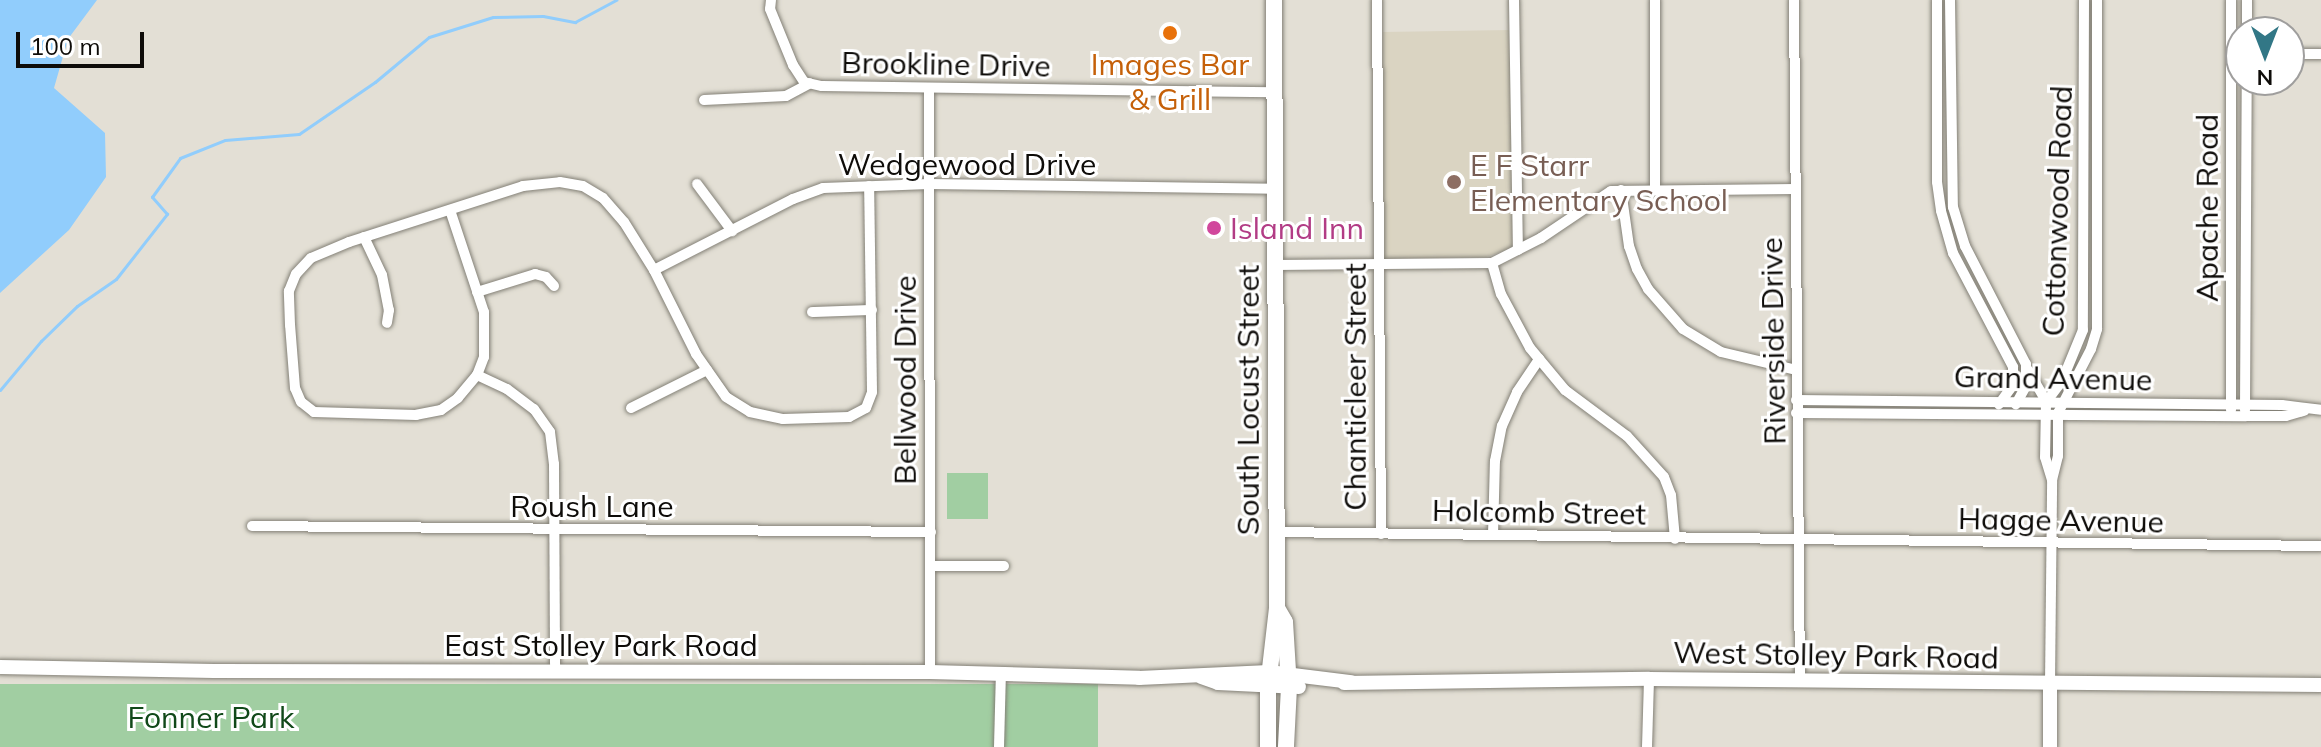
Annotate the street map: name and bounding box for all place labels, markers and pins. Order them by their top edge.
marker: Images Bar & Grill [1161,24,1179,42]
place label: Images Bar & Grill [1091,46,1249,116]
place label: E F Starr Elementary School [1470,147,1728,218]
marker: E F Starr Elementary School [1445,173,1463,191]
place label: Island Inn [1230,210,1364,246]
marker: Island Inn [1205,219,1223,237]

